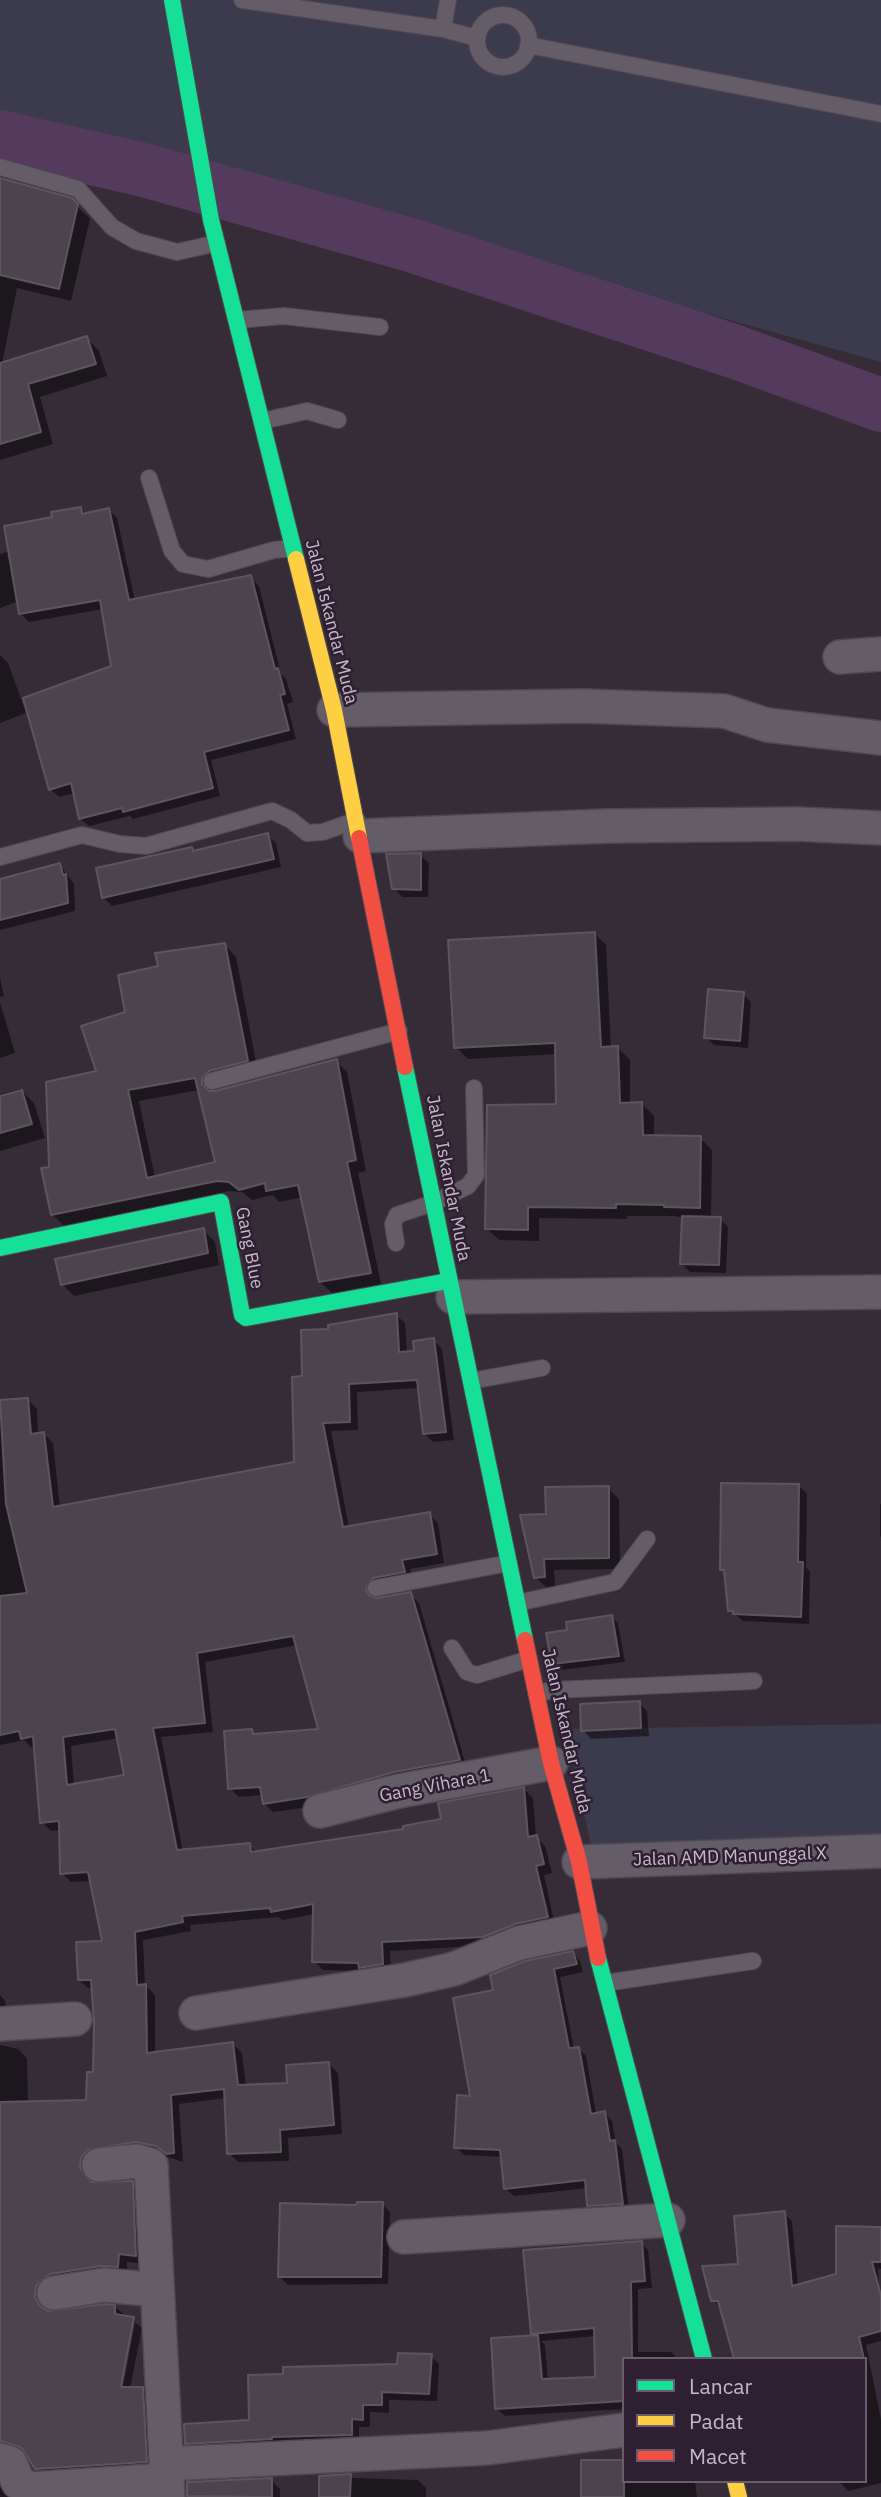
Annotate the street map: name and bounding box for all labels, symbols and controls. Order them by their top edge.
street label: Jalan Iskandar Muda [300,538,362,706]
street label: Jalan Iskandar Muda [421,1093,475,1263]
street label: Gang Blue [230,1205,268,1291]
street label: Jalan Iskandar Muda [536,1646,596,1816]
street label: Gang Vihara 1 [378,1765,492,1807]
street label: Jalan AMD Manunggal X [633,1843,827,1871]
legend [622,2357,867,2483]
text: Lancar [689,2372,752,2400]
text: Padat [689,2407,744,2435]
text: Macet [689,2442,747,2470]

